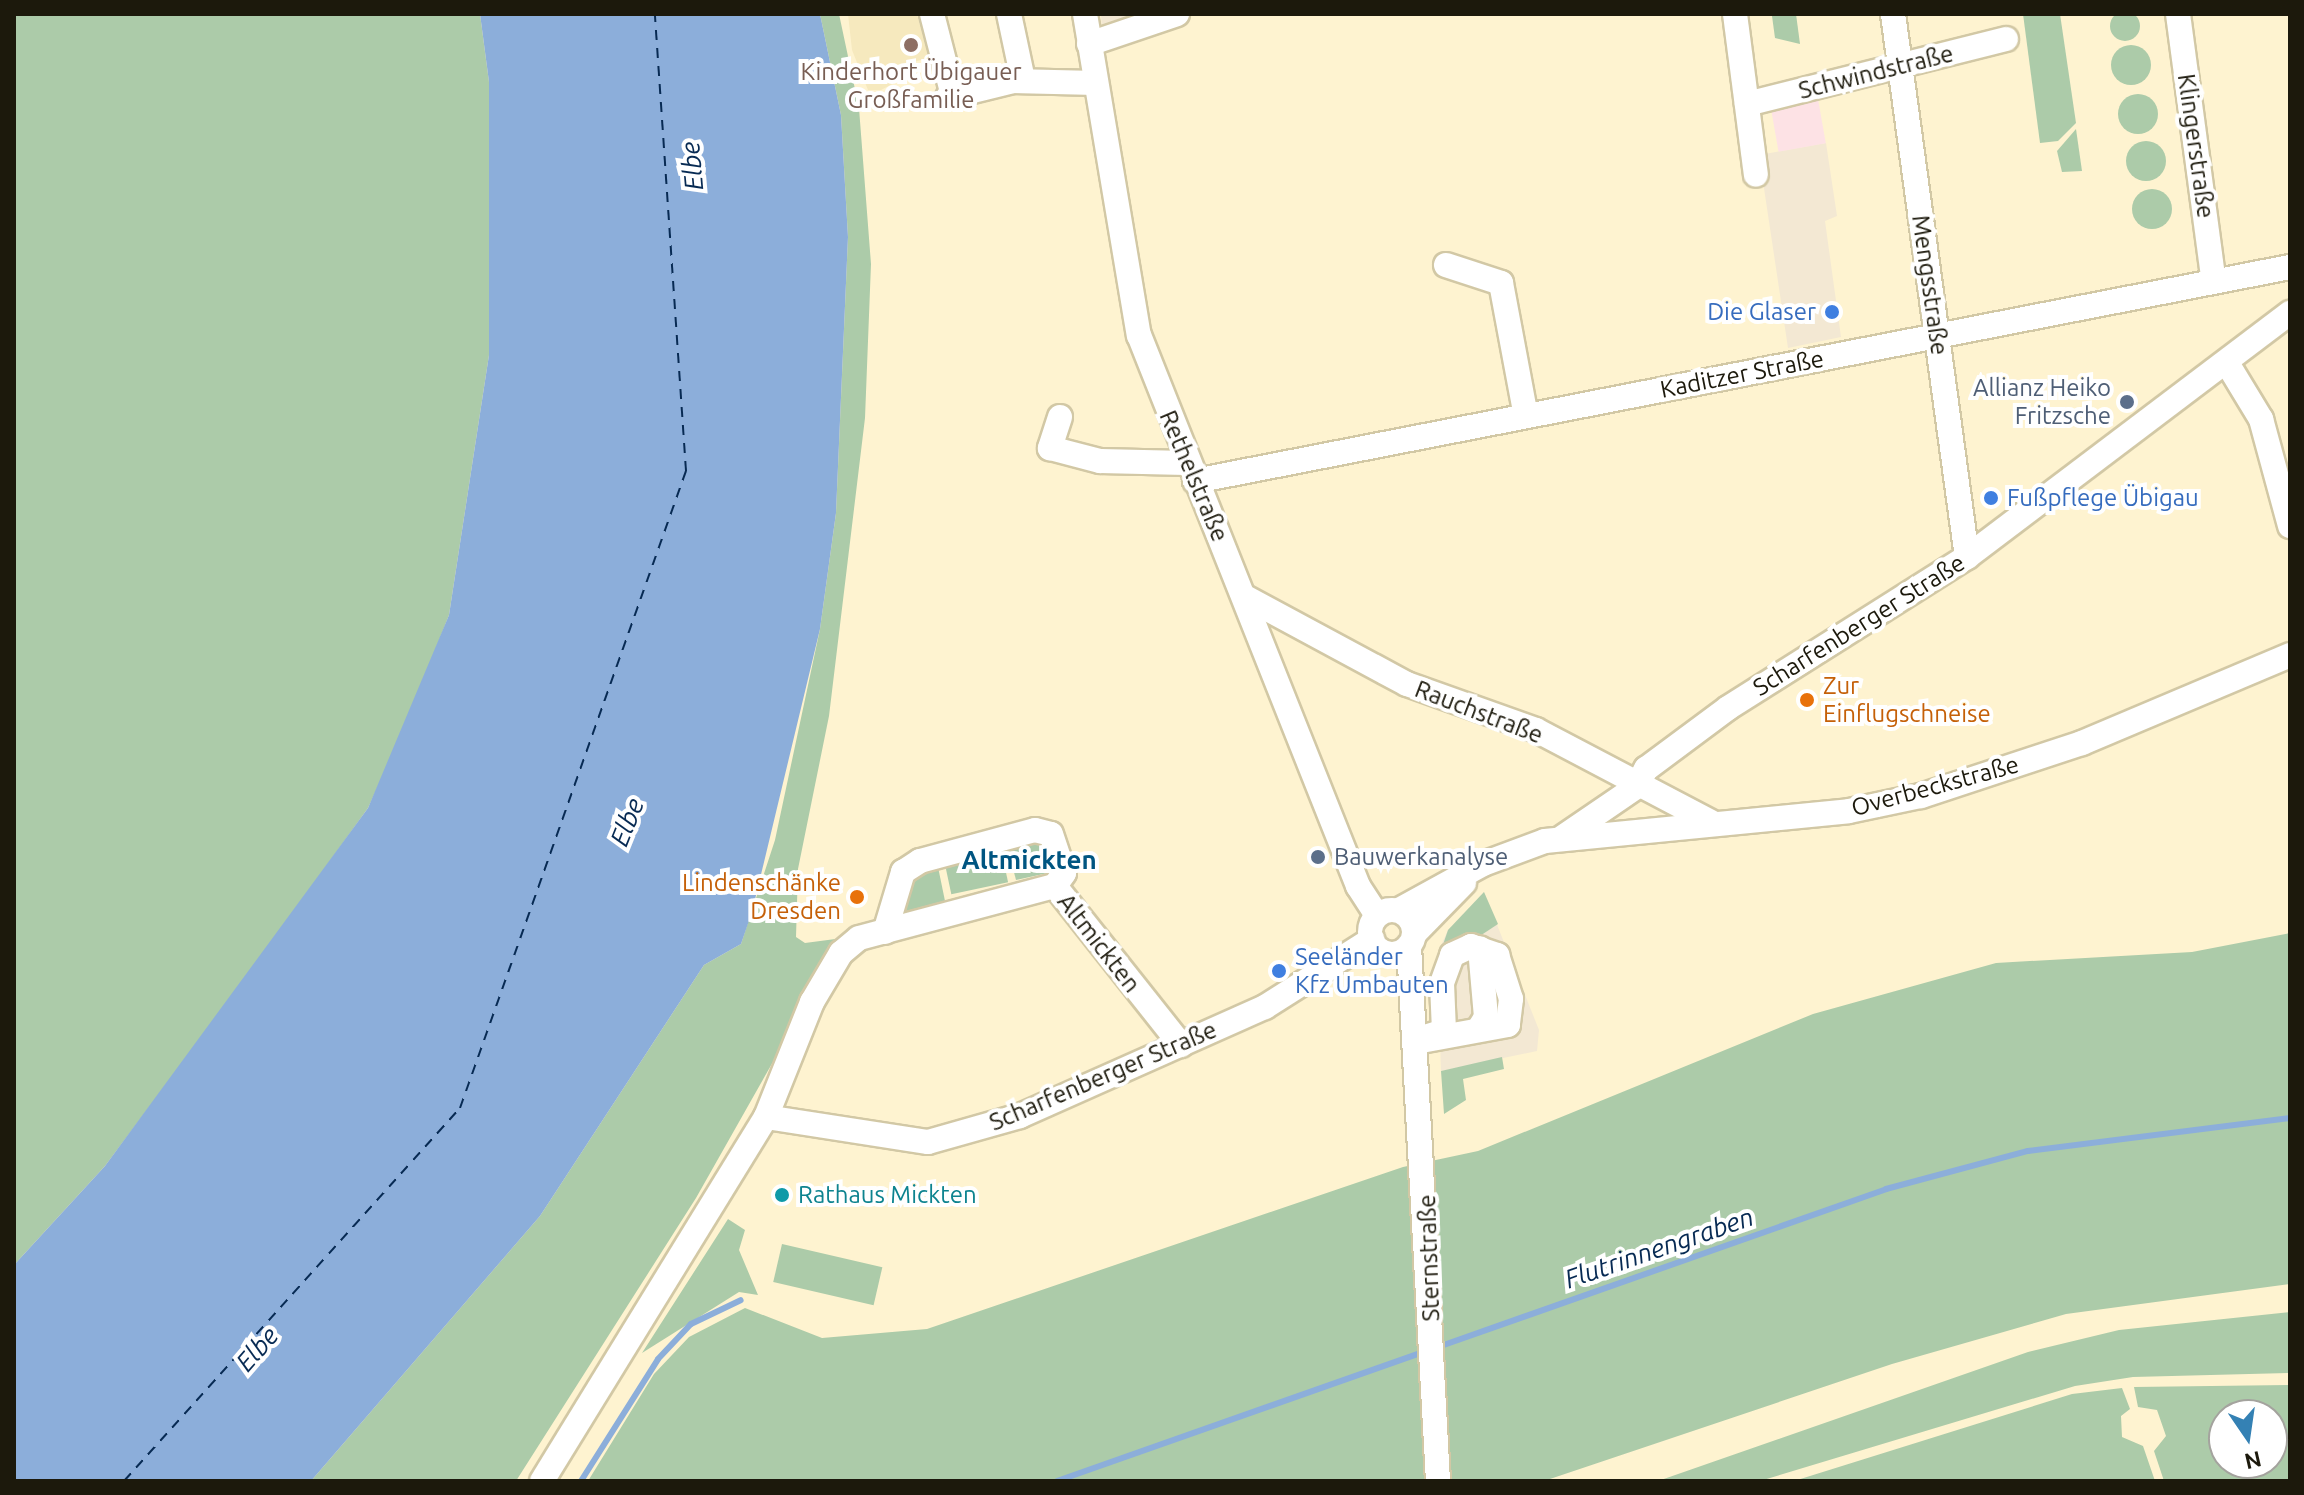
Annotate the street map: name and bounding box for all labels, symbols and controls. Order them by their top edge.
marker: Kinderhort Übigauer Großfamilie [902,36,920,54]
street label: Schwindstraße [1796,39,1956,105]
place label: Kinderhort Übigauer Großfamilie [800,58,1022,114]
street label: Klingerstraße [2172,72,2220,220]
water label: Elbe [674,140,710,192]
street label: Mengsstraße [1906,213,1954,357]
place label: Die Glaser [1707,298,1816,326]
marker: Die Glaser [1823,303,1841,321]
street label: Kaditzer Straße [1658,344,1826,404]
place label: Allianz Heiko Fritzsche [1973,374,2111,430]
marker: Allianz Heiko Fritzsche [2118,393,2136,411]
street label: Rethelstraße [1153,406,1235,546]
place label: Fußpflege Übigau [2007,484,2199,512]
marker: Fußpflege Übigau [1982,489,2000,507]
street label: Scharfenberger Straße [1748,548,1970,702]
place label: Zur Einflugschneise [1823,672,1991,728]
street label: Rauchstraße [1411,674,1547,750]
marker: Zur Einflugschneise [1798,691,1816,709]
street label: Overbeckstraße [1848,750,2022,822]
water label: Elbe [603,794,651,850]
place label: Bauwerkanalyse [1334,843,1508,871]
district label: Altmickten [961,844,1097,876]
marker: Bauwerkanalyse [1309,848,1327,866]
place label: Lindenschänke Dresden [682,869,841,925]
marker: Lindenschänke Dresden [848,888,866,906]
street label: Altmickten [1051,888,1147,998]
place label: Seeländer Kfz Umbauten [1295,943,1449,999]
marker: Seeländer Kfz Umbauten [1270,962,1288,980]
street label: Scharfenberger Straße [985,1015,1221,1137]
place label: Rathaus Mickten [798,1181,977,1209]
marker: Rathaus Mickten [773,1186,791,1204]
street label: Sternstraße [1412,1194,1446,1322]
water label: Flutrinnengraben [1560,1201,1758,1295]
water label: Elbe [229,1320,285,1378]
north arrow [2208,1399,2288,1479]
text: N [2242,1447,2264,1475]

